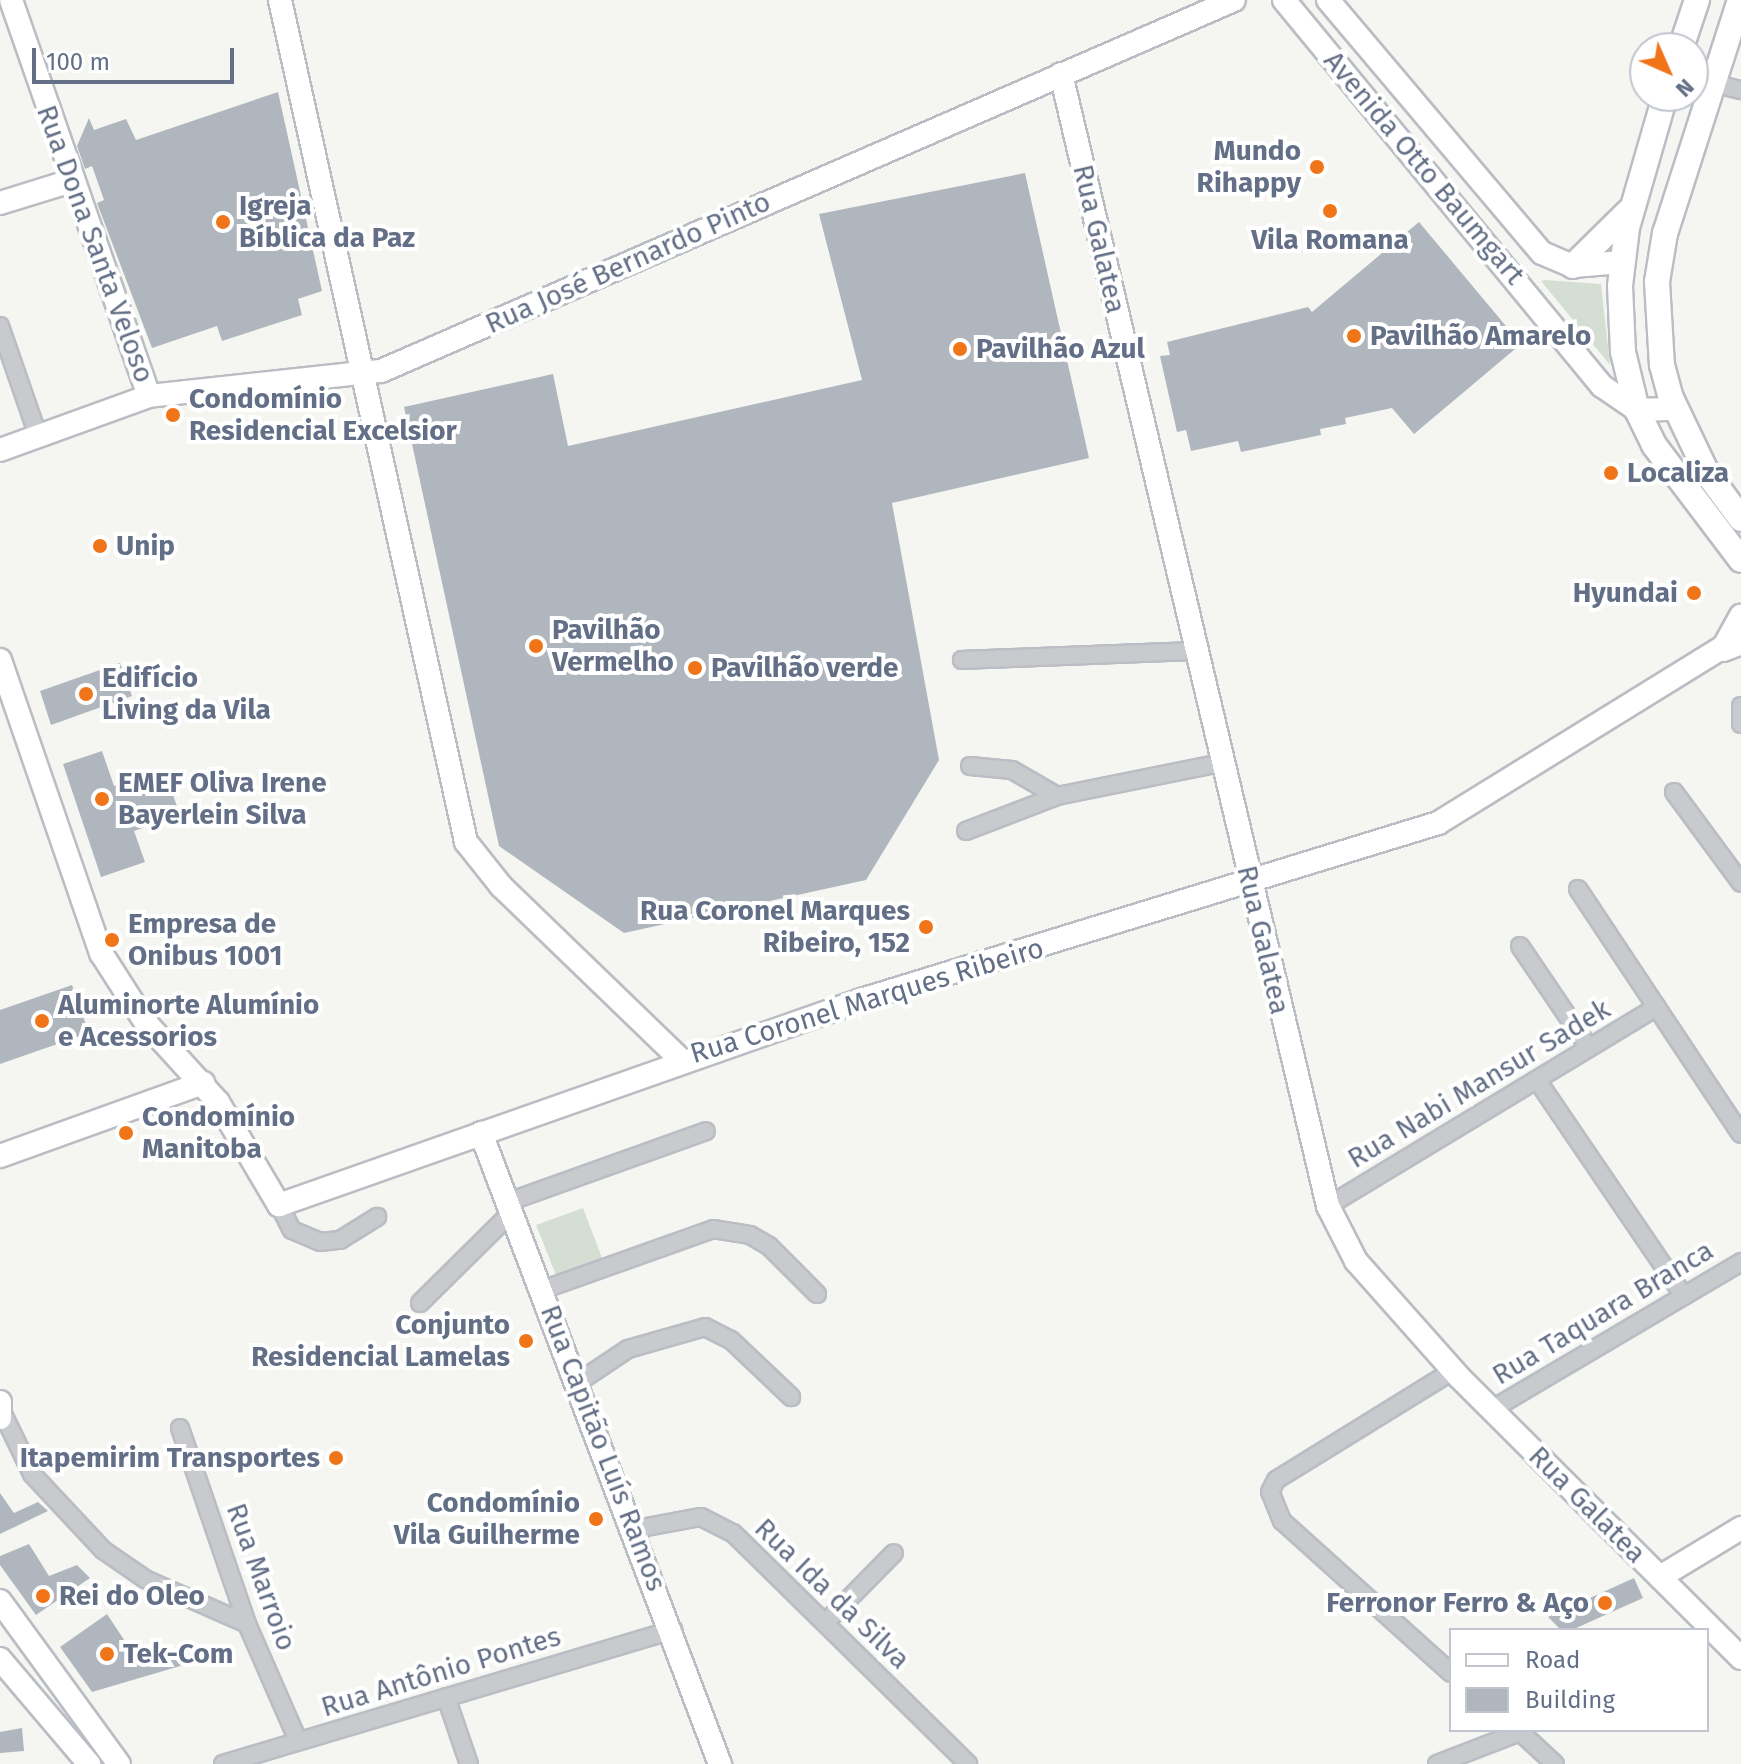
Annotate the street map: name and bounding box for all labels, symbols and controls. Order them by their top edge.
scale bar [36,32,238,82]
north arrow [1629,32,1709,112]
street label: Avenida Otto Baumgart [1317,44,1531,292]
text: 100 m [46,48,110,76]
text: N [1670,73,1700,103]
street label: Rua Dona Santa Veloso [29,101,161,387]
place label: Mundo Rihappy [1197,134,1301,200]
marker: Mundo Rihappy [1308,158,1326,176]
street label: Rua Galatea [1066,161,1132,317]
street label: Rua José Bernardo Pinto [480,185,776,341]
place label: Igreja Bíblica da Paz [239,189,415,255]
marker: Vila Romana [1321,202,1339,220]
marker: Igreja Bíblica da Paz [214,213,232,231]
place label: Vila Romana [1251,223,1409,257]
place label: Pavilhão Amarelo [1370,319,1591,353]
marker: Pavilhão Amarelo [1345,327,1363,345]
place label: Pavilhão Azul [976,332,1145,366]
marker: Pavilhão Azul [951,340,969,358]
place label: Condomínio Residencial Excelsior [189,382,457,448]
marker: Condomínio Residencial Excelsior [164,406,182,424]
place label: Localiza [1627,456,1729,490]
marker: Localiza [1602,464,1620,482]
place label: Unip [116,529,175,563]
marker: Unip [91,537,109,555]
place label: Hyundai [1573,576,1678,610]
marker: Hyundai [1685,584,1703,602]
place label: Pavilhão Vermelho [552,613,674,679]
marker: Pavilhão Vermelho [527,637,545,655]
place label: Pavilhão verde [711,651,899,685]
marker: Pavilhão verde [686,659,704,677]
place label: Edifício Living da Vila [102,661,271,727]
marker: Edifício Living da Vila [77,685,95,703]
place label: EMEF Oliva Irene Bayerlein Silva [118,766,327,832]
marker: EMEF Oliva Irene Bayerlein Silva [93,790,111,808]
street label: Rua Galatea [1230,862,1296,1018]
place label: Rua Coronel Marques Ribeiro, 152 [640,894,910,960]
place label: Empresa de Onibus 1001 [128,907,282,973]
marker: Rua Coronel Marques Ribeiro, 152 [917,918,935,936]
marker: Empresa de Onibus 1001 [103,931,121,949]
street label: Rua Coronel Marques Ribeiro [686,931,1048,1071]
place label: Aluminorte Alumínio e Acessorios [58,988,319,1054]
street label: Rua Nabi Mansur Sadek [1342,992,1616,1176]
marker: Aluminorte Alumínio e Acessorios [33,1012,51,1030]
place label: Condomínio Manitoba [142,1100,295,1166]
marker: Condomínio Manitoba [117,1124,135,1142]
street label: Rua Taquara Branca [1486,1234,1720,1392]
street label: Rua Capitão Luís Ramos [533,1300,673,1596]
place label: Conjunto Residencial Lamelas [251,1308,510,1374]
marker: Conjunto Residencial Lamelas [517,1332,535,1350]
street label: Rua Galatea [1521,1439,1653,1571]
place label: Itapemirim Transportes [20,1441,320,1475]
marker: Itapemirim Transportes [327,1449,345,1467]
place label: Condomínio Vila Guilherme [394,1486,580,1552]
street label: Rua Marroio [219,1499,303,1655]
marker: Condomínio Vila Guilherme [587,1510,605,1528]
street label: Rua Ida da Silva [747,1512,917,1676]
place label: Rei do Oleo [59,1579,205,1613]
place label: Ferronor Ferro & Aço [1326,1586,1589,1620]
marker: Rei do Oleo [34,1587,52,1605]
marker: Ferronor Ferro & Aço [1596,1594,1614,1612]
street label: Rua Antônio Pontes [317,1620,565,1724]
legend [1449,1628,1709,1732]
place label: Tek-Com [123,1637,233,1671]
marker: Tek-Com [98,1645,116,1663]
text: Road [1525,1646,1580,1674]
text: Building [1525,1686,1615,1714]

